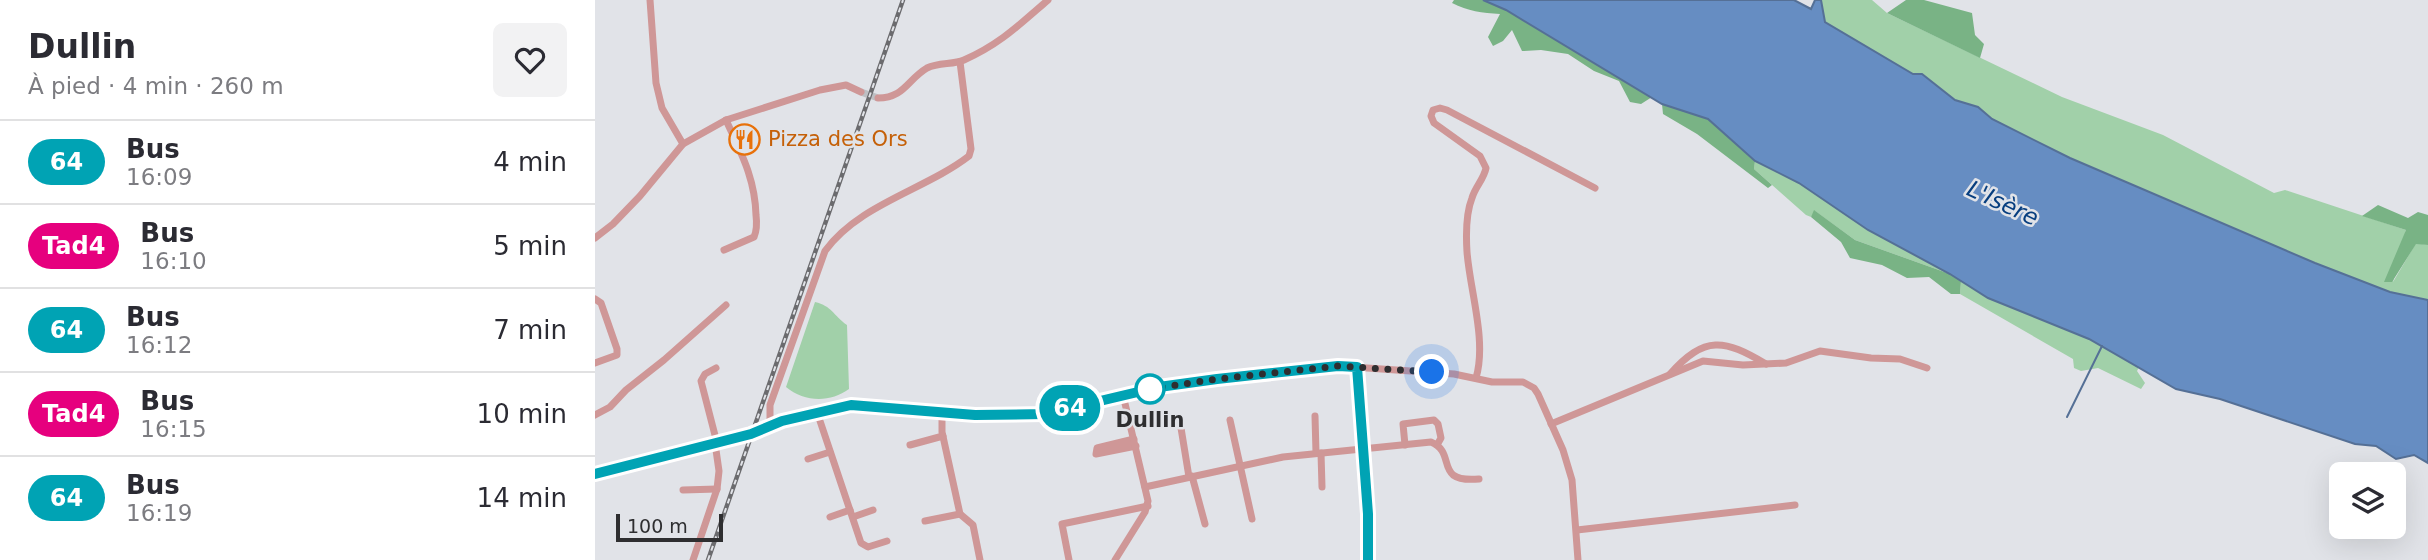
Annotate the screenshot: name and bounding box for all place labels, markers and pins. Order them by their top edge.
restaurant icon: Pizza des Ors [728,122,762,156]
place label: Pizza des Ors [768,127,908,151]
marker: Dullin [1135,374,1165,404]
place label: Dullin [1116,408,1184,432]

